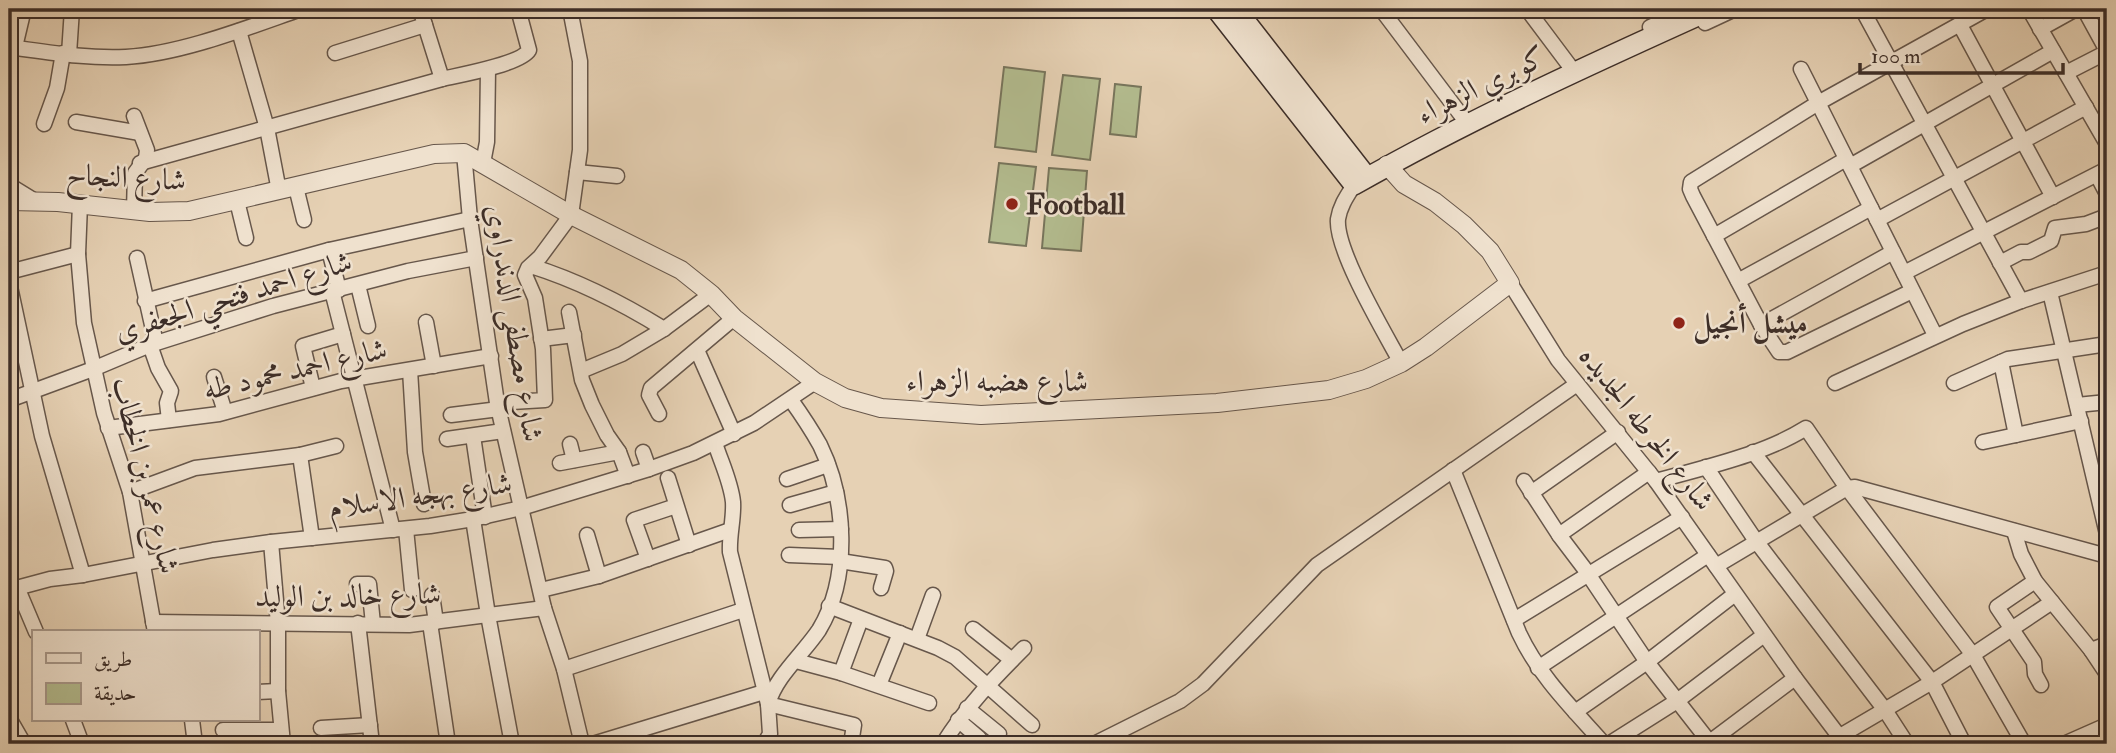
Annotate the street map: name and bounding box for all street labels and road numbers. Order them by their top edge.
street label: كوبري الزهراء [1410,38,1554,137]
street label: شارع النجاح [65,156,187,206]
street label: شارع مصطفى الدندراوي [472,202,552,445]
street label: شارع احمد فتحي الجعفري [110,243,359,359]
street label: شارع احمد محمود طه [200,330,392,414]
street label: شارع الخرطه الجديده [1566,339,1722,522]
street label: شارع هضبه الزهراء [906,363,1088,406]
street label: شارع عمر بن الخطاب [97,373,188,579]
street label: شارع بهجه الاسلام [326,464,515,534]
street label: شارع خالد بن الوليد [255,575,442,622]

